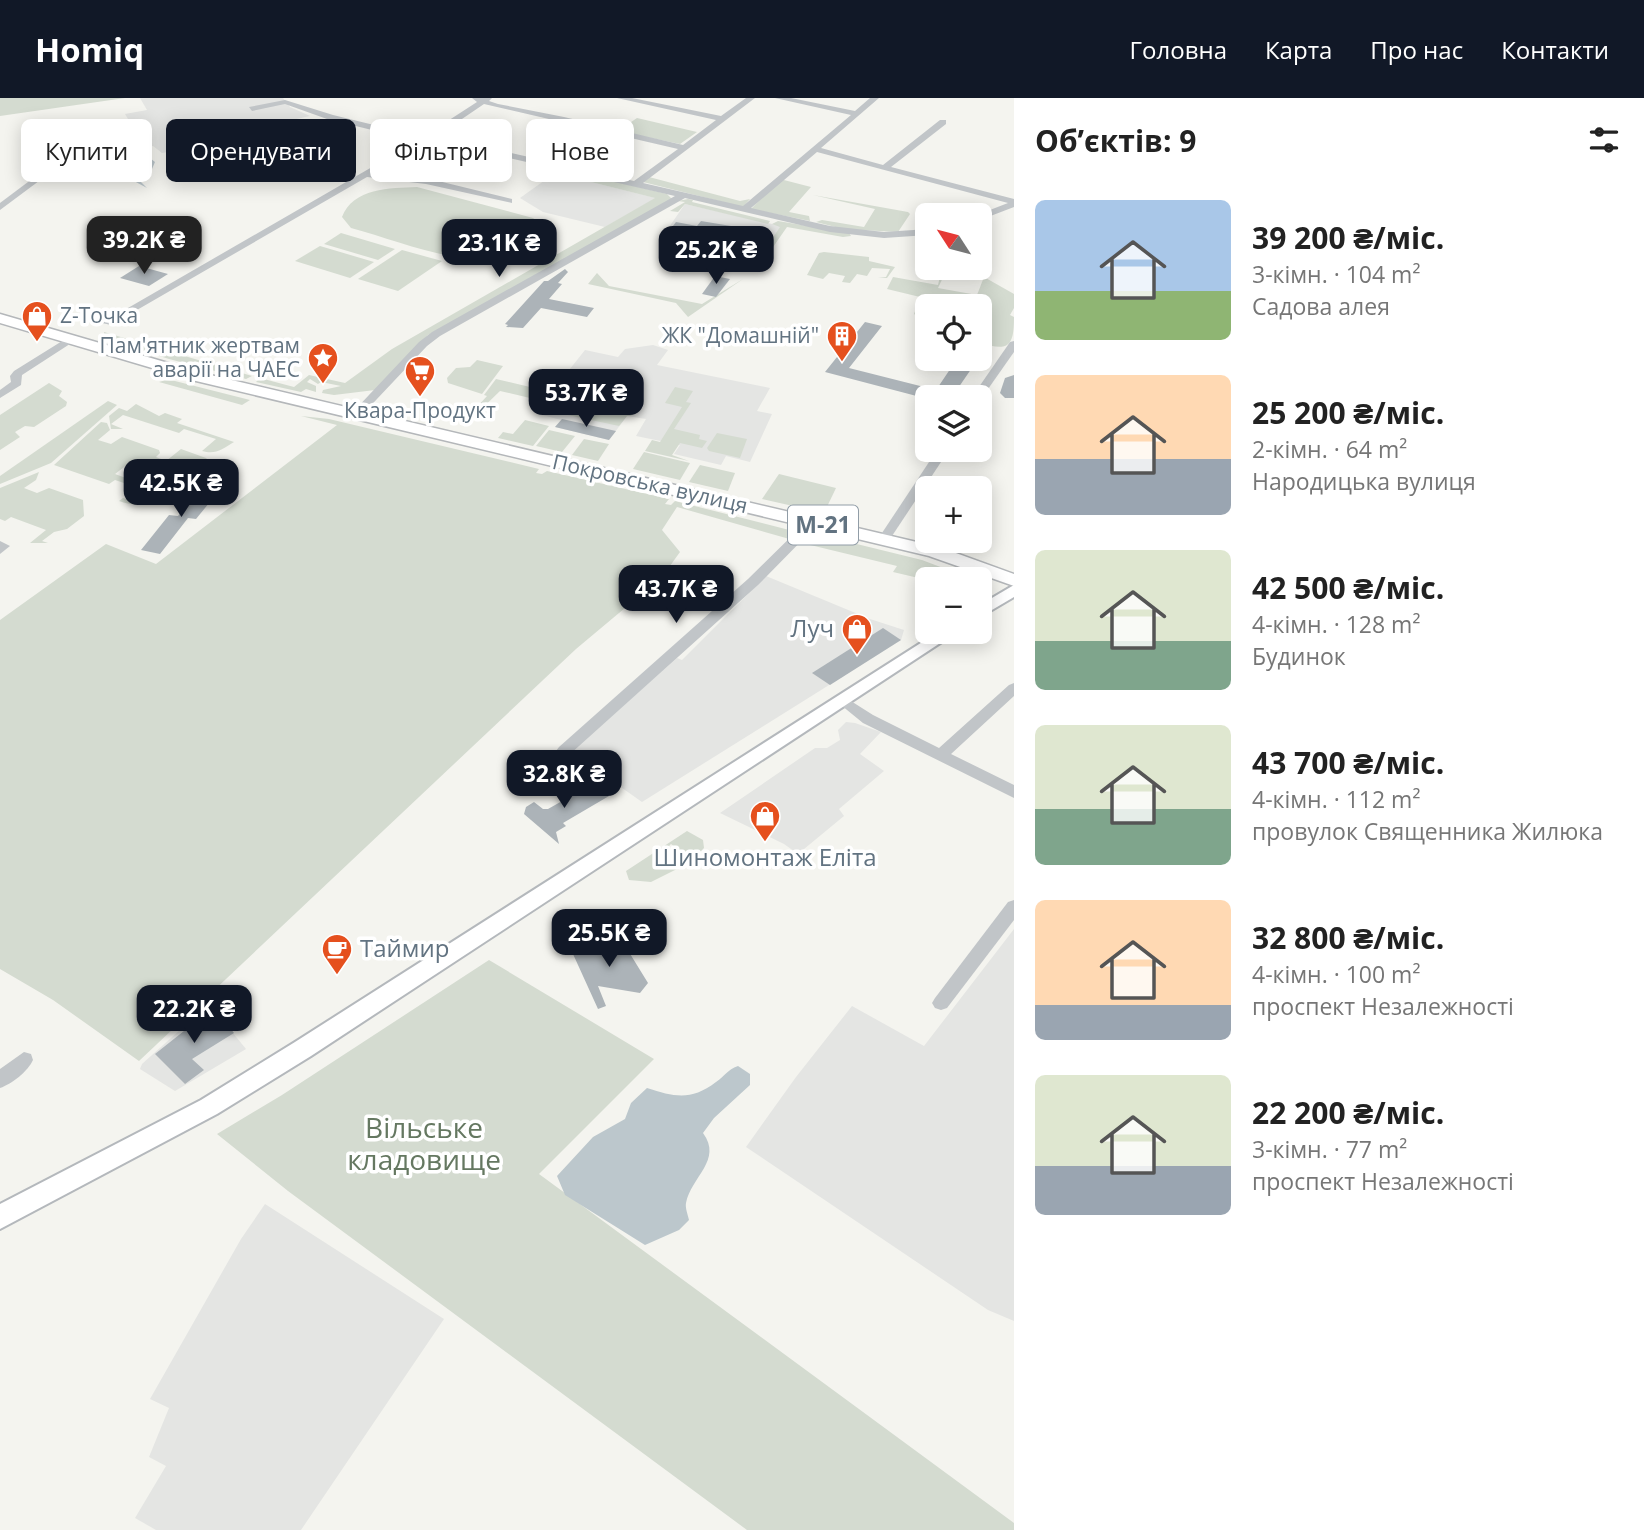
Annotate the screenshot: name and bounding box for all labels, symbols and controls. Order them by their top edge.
text: Homiq [35,27,144,72]
text: Головна [1130,33,1227,66]
text: Карта [1265,33,1332,66]
text: Про нас [1370,33,1463,66]
text: Контакти [1501,33,1609,66]
chip: Купити [21,119,152,182]
chip: Орендувати [166,119,356,182]
chip: Фільтри [370,119,512,182]
chip: Нове [526,119,634,182]
text: Об’єктів: 9 [1035,120,1196,161]
icon: filters [1585,121,1623,159]
north arrow [915,203,992,280]
map controls [915,203,992,644]
pin: 39.2K ₴ [79,216,209,276]
text: 39 200 ₴/міс. [1252,217,1444,258]
pin: 23.1K ₴ [434,220,564,279]
text: 39.2K ₴ [103,223,185,255]
text: 23.1K ₴ [458,226,540,258]
pin: 25.2K ₴ [651,226,781,286]
icon: home [1091,228,1175,312]
text: 25.2K ₴ [675,233,757,265]
text: 3-кімн. · 104 m² [1252,258,1420,290]
text: Садова алея [1252,290,1390,322]
button: locate [915,294,992,371]
shop icon: Z-Точка [20,299,54,343]
place label: Z-Точка [60,301,138,329]
building icon: ЖК "Домашній" [825,319,859,363]
place label: ЖК "Домашній" [662,321,819,349]
place label: Пам'ятник жертвам аварії на ЧАЕС [99,331,300,383]
place icon: Пам'ятник жертвам аварії на ЧАЕС [306,341,340,385]
supermarket icon: Квара-Продукт [403,354,437,398]
pin: 53.7K ₴ [521,370,651,429]
text: 53.7K ₴ [545,376,627,408]
button: layers [915,385,992,462]
text: 25 200 ₴/міс. [1252,392,1444,433]
place label: Квара-Продукт [344,396,496,424]
icon: home [1091,403,1175,487]
text: 2-кімн. · 64 m² [1252,433,1407,465]
street label: Покровська вулиця [550,447,751,519]
pin: 42.5K ₴ [116,460,246,519]
text: Народицька вулиця [1252,465,1476,497]
text: 42.5K ₴ [140,466,222,498]
button: + [915,476,992,553]
road number: М-21 [788,506,858,544]
pin: 43.7K ₴ [611,566,741,625]
button: − [915,567,992,644]
text: 42 500 ₴/міс. [1252,567,1444,608]
text: 43.7K ₴ [635,572,717,604]
icon: home [1091,578,1175,662]
text: 4-кімн. · 128 m² [1252,608,1420,640]
place label: Луч [791,611,834,644]
shop icon: Луч [840,612,874,656]
text: Будинок [1252,640,1346,672]
text: 43 700 ₴/міс. [1252,742,1444,783]
pin: 32.8K ₴ [499,750,629,810]
icon: home [1091,753,1175,837]
text: 32.8K ₴ [523,757,605,789]
text: 4-кімн. · 112 m² [1252,783,1420,815]
shop icon: Шиномонтаж Еліта [748,799,782,843]
text: провулок Священника Жилюка [1252,815,1603,847]
place label: Шиномонтаж Еліта [653,840,877,873]
pin: 25.5K ₴ [544,910,674,969]
text: 25.5K ₴ [568,916,650,948]
text: 32 800 ₴/міс. [1252,917,1444,958]
icon: home [1091,928,1175,1012]
place label: Таймир [360,931,449,964]
cafe icon: Таймир [320,932,354,976]
text: 4-кімн. · 100 m² [1252,958,1420,990]
pin: 22.2K ₴ [129,986,259,1045]
text: проспект Незалежності [1252,990,1514,1022]
text: 22.2K ₴ [153,992,235,1024]
text: 22 200 ₴/міс. [1252,1092,1444,1133]
icon: home [1091,1103,1175,1187]
park label: Вільське кладовище [347,1108,501,1178]
text: 3-кімн. · 77 m² [1252,1133,1407,1165]
text: проспект Незалежності [1252,1165,1514,1197]

